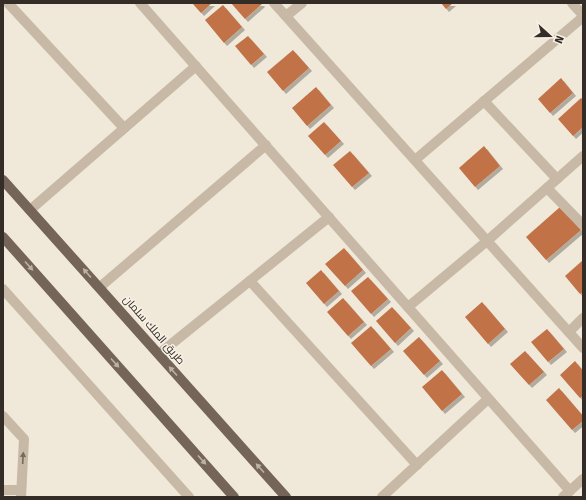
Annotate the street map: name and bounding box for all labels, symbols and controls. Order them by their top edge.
north arrow [530,16,570,56]
text: N [551,34,566,45]
one-way arrow [24,262,33,271]
one-way arrow [83,268,92,278]
street label: طريق الملك سلمان [120,293,188,367]
one-way arrow [111,358,120,369]
one-way arrow [169,365,178,376]
one-way arrow [19,452,26,464]
one-way arrow [197,456,206,465]
one-way arrow [255,463,264,473]

